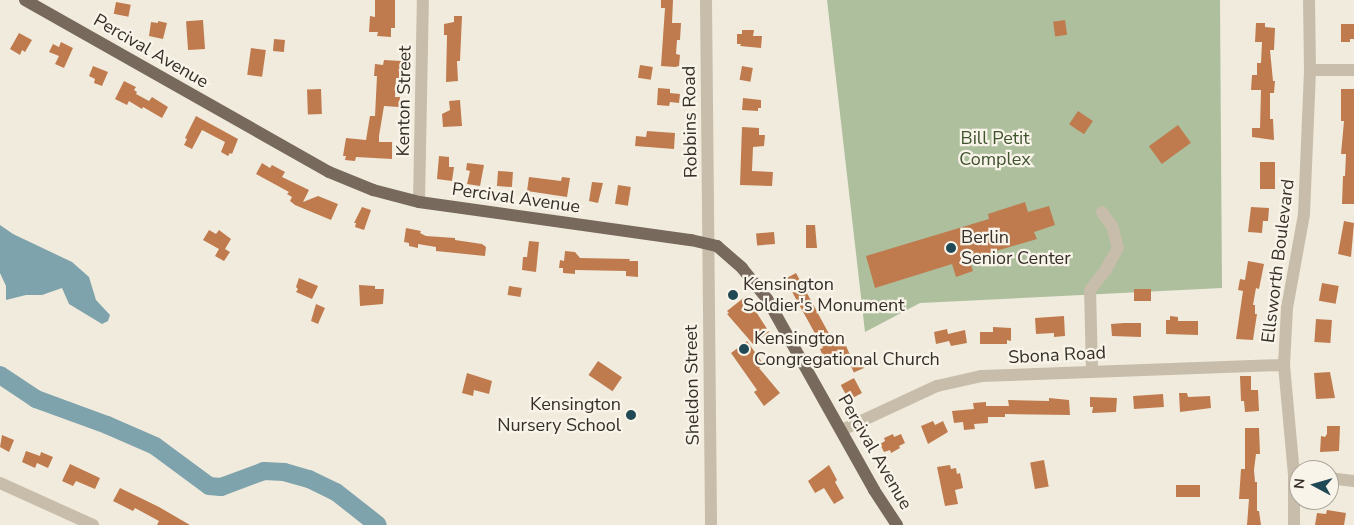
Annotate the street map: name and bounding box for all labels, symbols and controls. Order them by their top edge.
street label: Percival Avenue [90,9,212,93]
street label: Kenton Street [392,45,416,157]
street label: Robbins Road [678,66,702,178]
park label: Bill Petit Complex [959,128,1031,170]
street label: Percival Avenue [451,178,581,218]
street label: Ellsworth Boulevard [1257,178,1299,344]
place label: Berlin Senior Center [961,227,1071,270]
marker: Berlin Senior Center [945,242,957,254]
place label: Kensington Soldier's Monument [743,274,904,316]
marker: Kensington Soldier's Monument [727,289,739,301]
street label: Sheldon Street [680,325,704,445]
place label: Kensington Congregational Church [754,328,940,370]
street label: Sbona Road [1008,342,1106,368]
marker: Kensington Congregational Church [738,343,750,355]
street label: Percival Avenue [833,391,917,513]
place label: Kensington Nursery School [497,394,621,436]
marker: Kensington Nursery School [625,409,637,421]
north arrow [1289,460,1339,510]
text: N [1290,477,1310,490]

